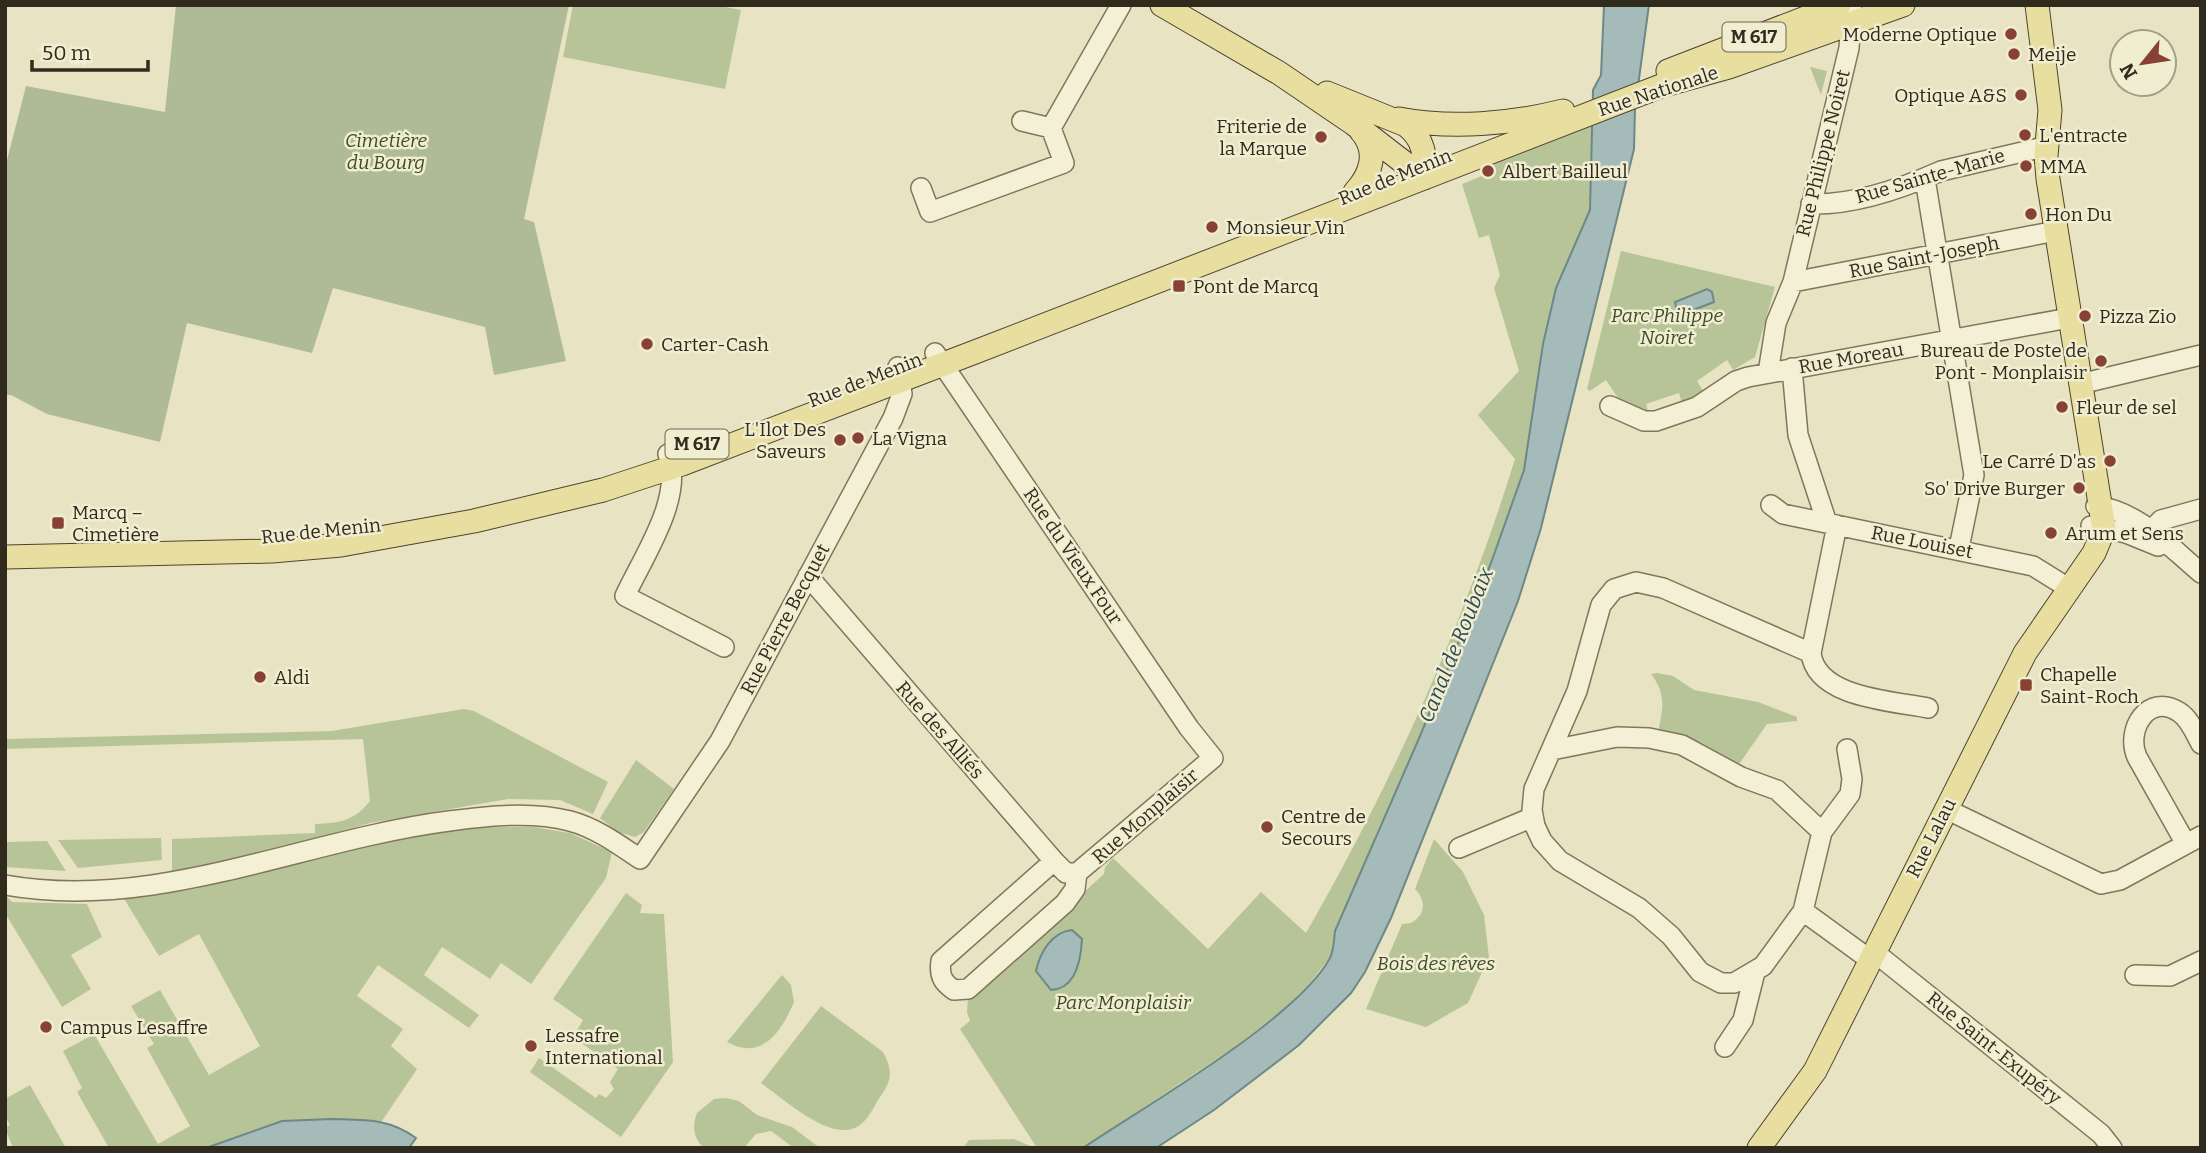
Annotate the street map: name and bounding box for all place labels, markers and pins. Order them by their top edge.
place label: Moderne Optique [1843,23,1997,46]
marker: Moderne Optique [2003,26,2019,42]
place label: Meije [2028,43,2076,66]
marker: Meije [2006,46,2022,62]
place label: Optique A&S [1894,84,2007,107]
marker: Optique A&S [2013,87,2029,103]
place label: Friterie de la Marque [1216,115,1307,160]
place label: L'entracte [2039,124,2127,147]
marker: L'entracte [2017,127,2033,143]
marker: Friterie de la Marque [1313,129,1329,145]
place label: MMA [2040,155,2087,178]
marker: MMA [2018,158,2034,174]
place label: Albert Bailleul [1502,160,1628,183]
marker: Albert Bailleul [1480,163,1496,179]
place label: Hon Du [2045,203,2112,226]
marker: Hon Du [2023,206,2039,222]
place label: Monsieur Vin [1226,216,1345,239]
marker: Monsieur Vin [1204,219,1220,235]
place label: Pont de Marcq [1193,275,1318,298]
marker: Pont de Marcq [1171,278,1187,294]
place label: Pizza Zio [2099,305,2176,328]
marker: Pizza Zio [2077,308,2093,324]
place label: Carter-Cash [661,333,769,356]
marker: Carter-Cash [639,336,655,352]
place label: Bureau de Poste de Pont - Monplaisir [1920,339,2088,384]
marker: Bureau de Poste de Pont - Monplaisir [2093,353,2109,369]
place label: Fleur de sel [2076,396,2177,419]
marker: Fleur de sel [2054,399,2070,415]
place label: L'Ilot Des Saveurs [744,418,826,463]
place label: La Vigna [872,427,948,450]
marker: La Vigna [850,430,866,446]
marker: L'Ilot Des Saveurs [832,432,848,448]
place label: Le Carré D'as [1982,450,2096,473]
marker: Le Carré D'as [2102,453,2118,469]
place label: So' Drive Burger [1924,477,2066,500]
marker: So' Drive Burger [2071,480,2087,496]
place label: Marcq – Cimetière [72,501,159,546]
marker: Marcq – Cimetière [50,515,66,531]
place label: Arum et Sens [2065,522,2184,545]
marker: Arum et Sens [2043,525,2059,541]
place label: Chapelle Saint-Roch [2040,663,2139,708]
place label: Aldi [274,666,310,689]
marker: Aldi [252,669,268,685]
marker: Chapelle Saint-Roch [2018,677,2034,693]
place label: Centre de Secours [1281,805,1366,850]
marker: Centre de Secours [1259,819,1275,835]
place label: Campus Lesaffre [60,1016,208,1039]
marker: Campus Lesaffre [38,1019,54,1035]
place label: Lessafre International [545,1024,663,1069]
marker: Lessafre International [523,1038,539,1054]

